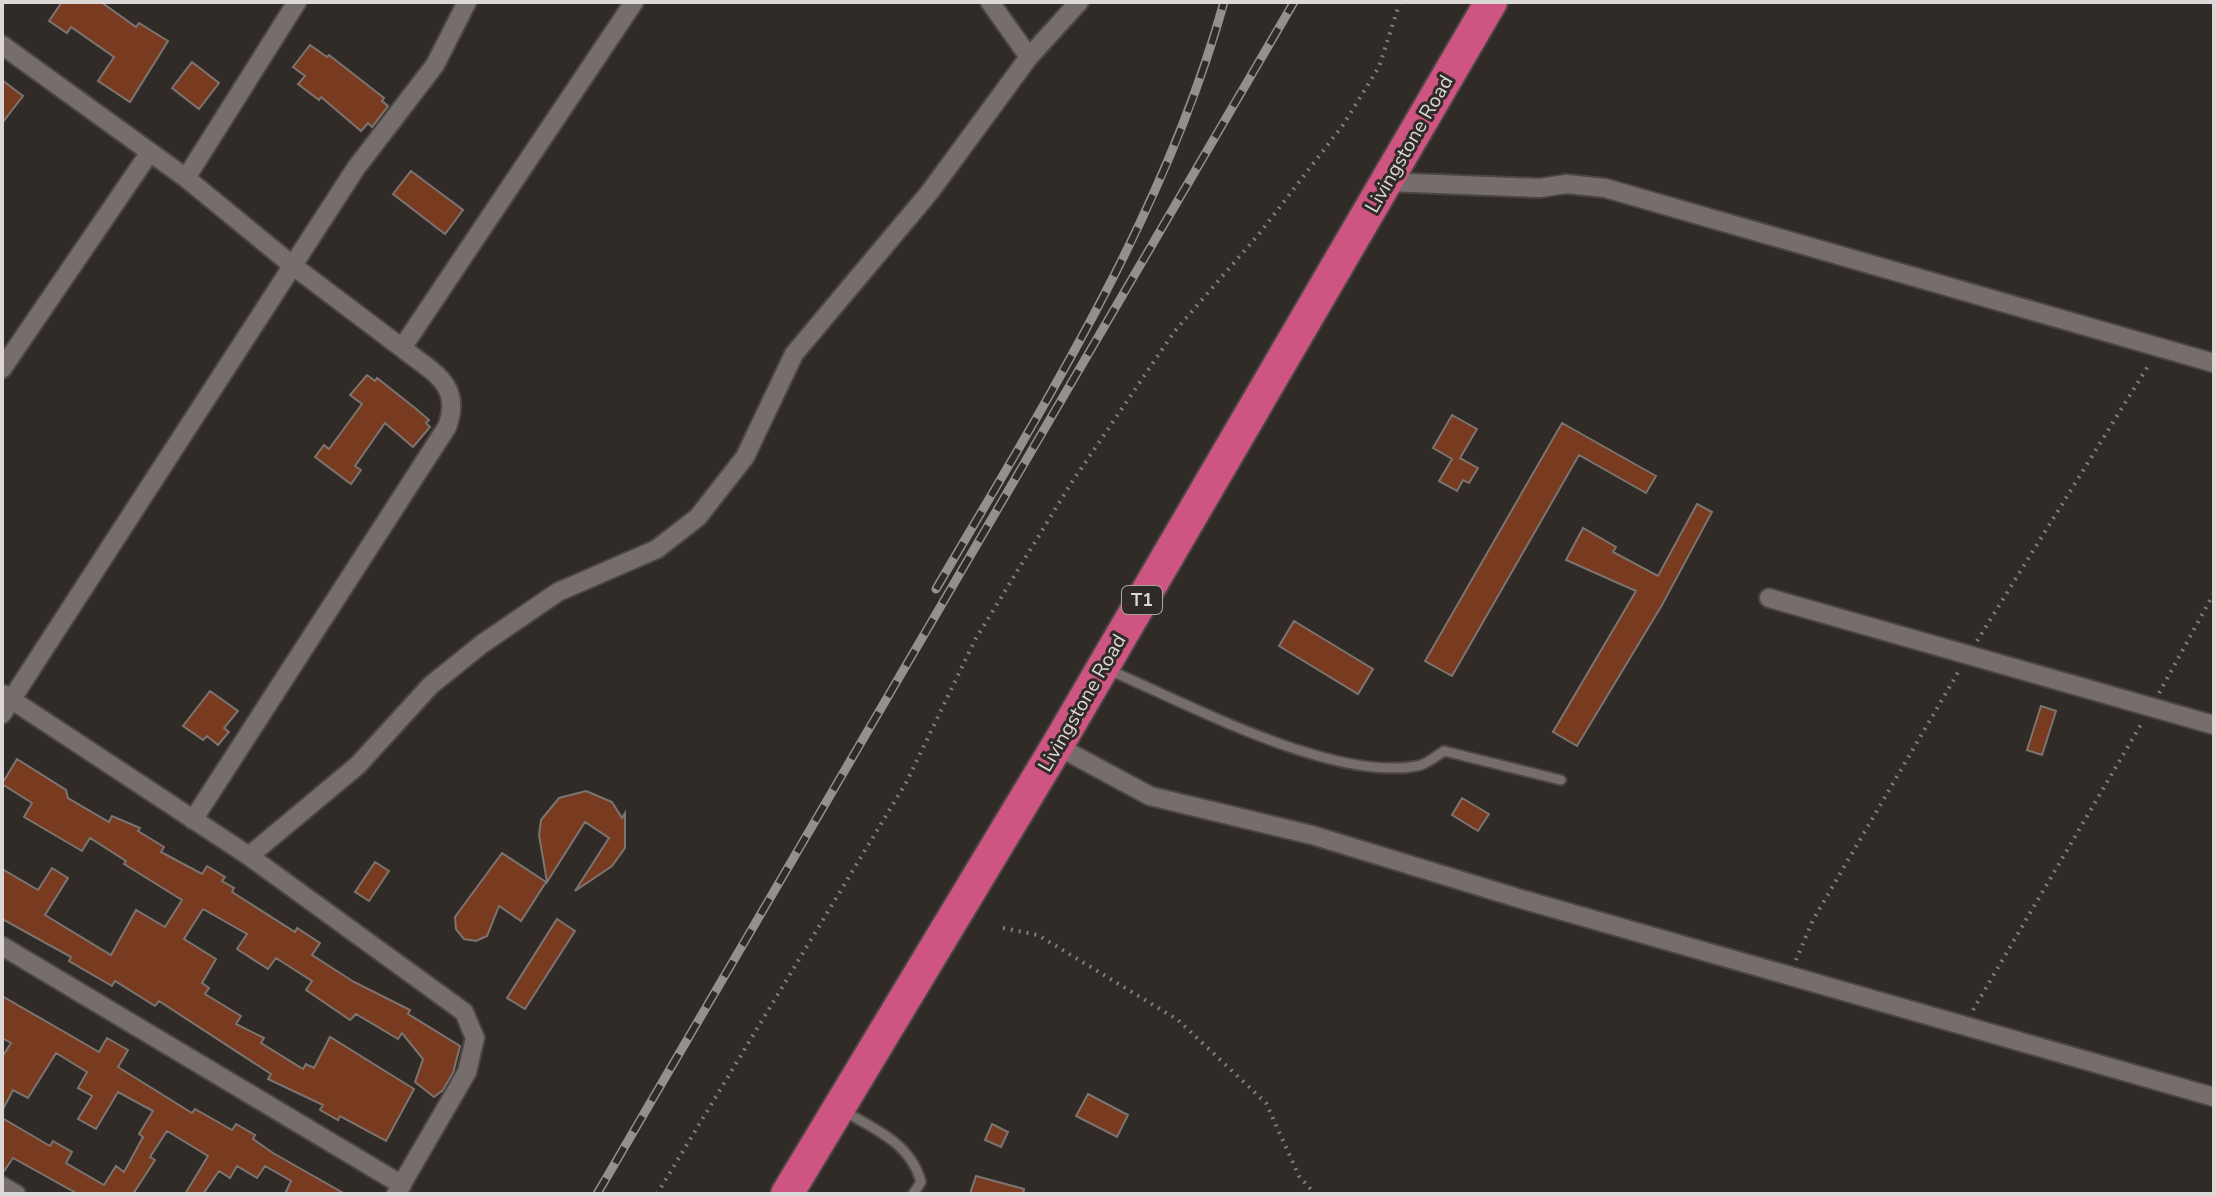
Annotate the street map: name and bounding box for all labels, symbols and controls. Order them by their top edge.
street label: Livingstone Road [1359,70,1459,218]
road number: T1 [1122,586,1162,614]
street label: Livingstone Road [1032,629,1132,777]

